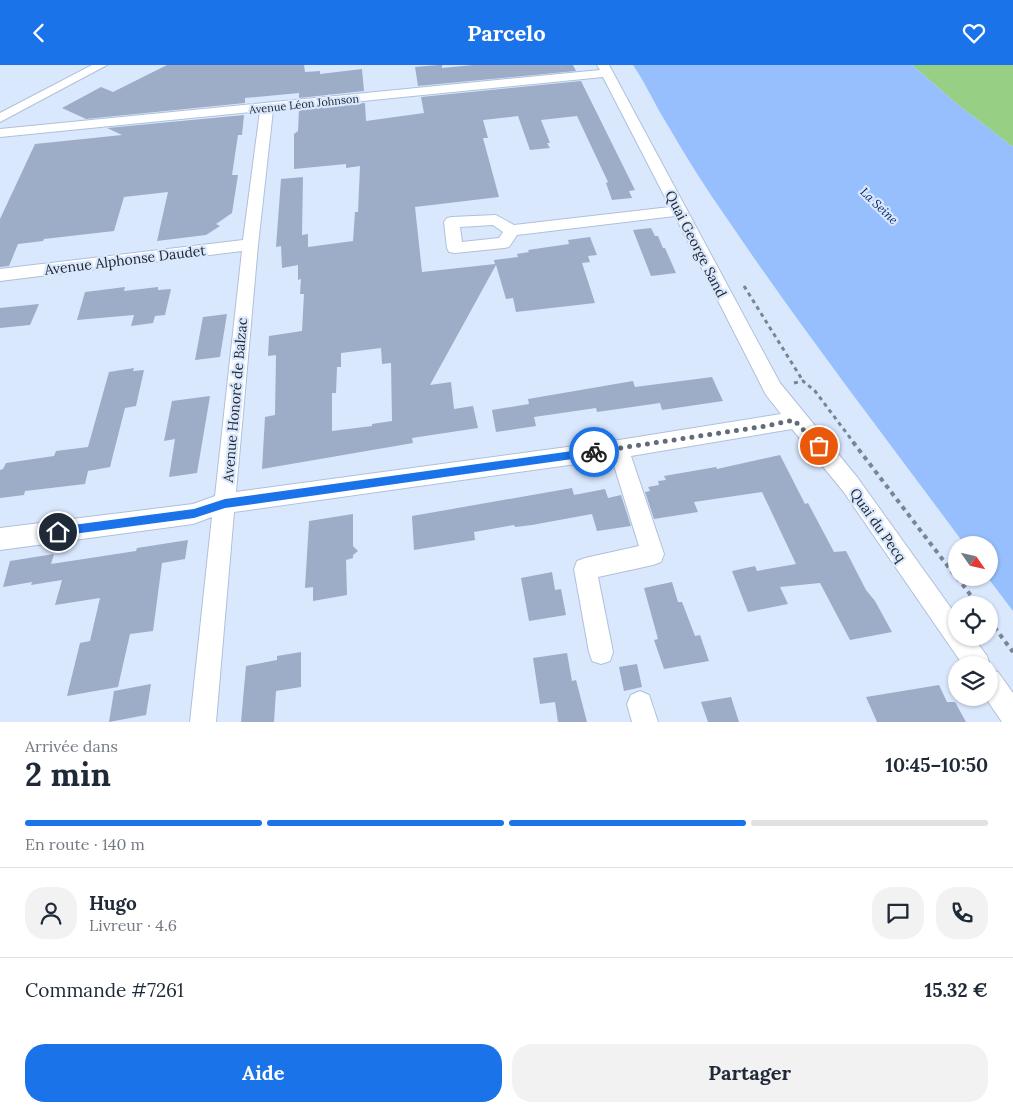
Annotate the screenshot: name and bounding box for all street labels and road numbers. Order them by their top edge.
street label: Avenue Léon Johnson [247,91,360,117]
street label: Quai George Sand [661,187,731,301]
street label: Avenue Alphonse Daudet [42,241,207,279]
street label: Avenue Honoré de Balzac [219,317,251,484]
street label: Quai du Pecq [846,485,910,565]

